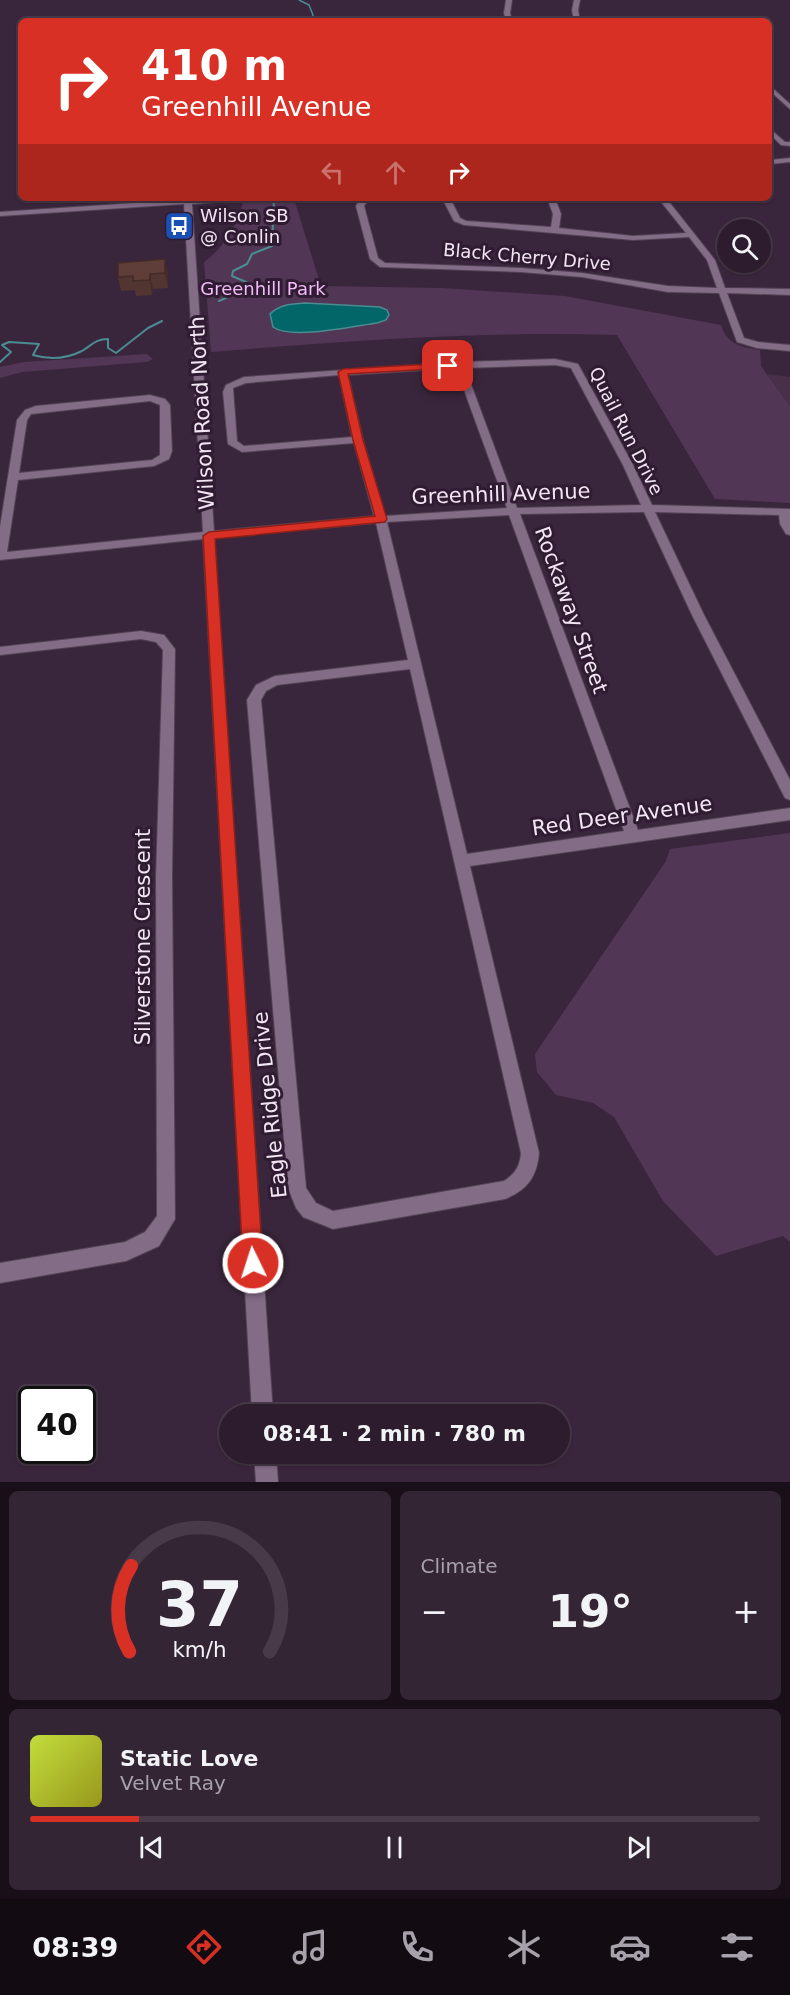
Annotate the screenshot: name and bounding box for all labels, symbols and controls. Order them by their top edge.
text: 410 m [141,41,287,90]
icon: right [42,42,120,120]
text: Greenhill Avenue [141,91,371,122]
icon: left [316,156,349,189]
icon: ahead [379,156,412,189]
icon: right [442,156,475,189]
place label: Wilson SB @ Conlin [200,205,289,247]
bus stop icon: Wilson SB @ Conlin [163,210,195,242]
map controls [717,219,771,273]
button: search [717,219,771,273]
street label: Black Cherry Drive [442,239,612,274]
park label: Greenhill Park [200,278,326,299]
street label: Wilson Road North [185,316,219,510]
pin [422,340,473,391]
icon: arrive [431,349,464,382]
street label: Quail Run Drive [585,363,668,498]
street label: Greenhill Avenue [411,479,591,509]
street label: Rockaway Street [530,523,612,697]
street label: Red Deer Avenue [530,791,714,841]
street label: Silverstone Crescent [131,829,155,1045]
street label: Eagle Ridge Drive [248,1010,292,1200]
position arrow [221,1231,285,1295]
speed limit sign: 40 [18,1386,96,1464]
text: 08:41 · 2 min · 780 m [263,1421,526,1446]
text: Climate [421,1554,497,1578]
text: 37 [156,1568,243,1641]
text: 19° [548,1585,633,1638]
text: − [421,1592,448,1631]
text: + [732,1592,760,1631]
text: km/h [173,1638,227,1663]
text: Static Love [120,1746,258,1771]
text: Velvet Ray [120,1771,226,1795]
icon: previous [135,1831,168,1864]
icon: pause [378,1831,411,1864]
icon: next [622,1831,655,1864]
icon: directions [183,1926,225,1968]
icon: music [289,1926,331,1968]
icon: phone [396,1926,438,1968]
icon: climate [503,1926,545,1968]
icon: car [609,1926,651,1968]
icon: filters [716,1926,758,1968]
text: 08:39 [32,1932,118,1963]

